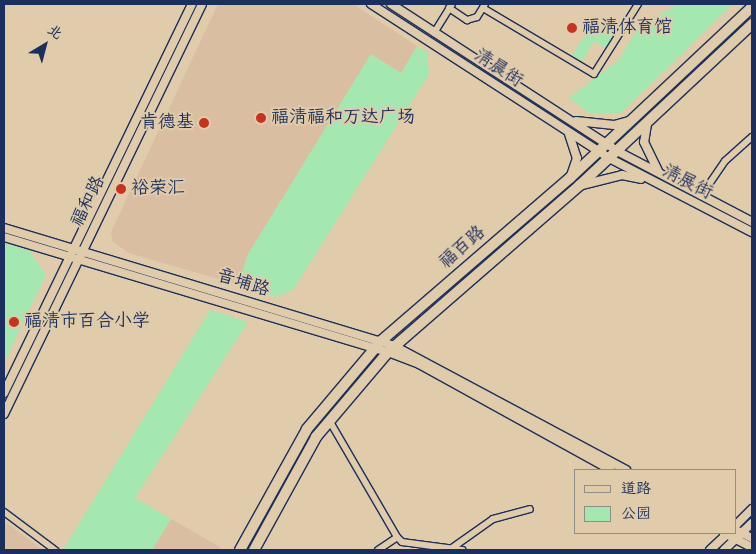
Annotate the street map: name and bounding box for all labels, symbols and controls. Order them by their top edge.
place label: 福清体育馆 [582,17,672,39]
north arrow [20,20,70,70]
text: 北 [42,20,66,45]
marker: 福清体育馆 [566,22,578,34]
street label: 清晨街 [469,45,527,93]
place label: 福清福和万达广场 [271,107,415,129]
place label: 肯德基 [140,112,194,134]
marker: 福清福和万达广场 [255,112,267,124]
marker: 肯德基 [198,117,210,129]
street label: 清展街 [658,161,716,205]
street label: 福和路 [67,173,111,231]
place label: 裕荣汇 [131,178,185,200]
marker: 裕荣汇 [115,183,127,195]
street label: 福百路 [436,222,490,274]
street label: 音埔路 [214,266,272,302]
place label: 福清市百合小学 [24,311,150,333]
marker: 福清市百合小学 [8,316,20,328]
legend [574,469,736,534]
text: 道路 [621,478,651,500]
text: 公园 [621,503,651,525]

